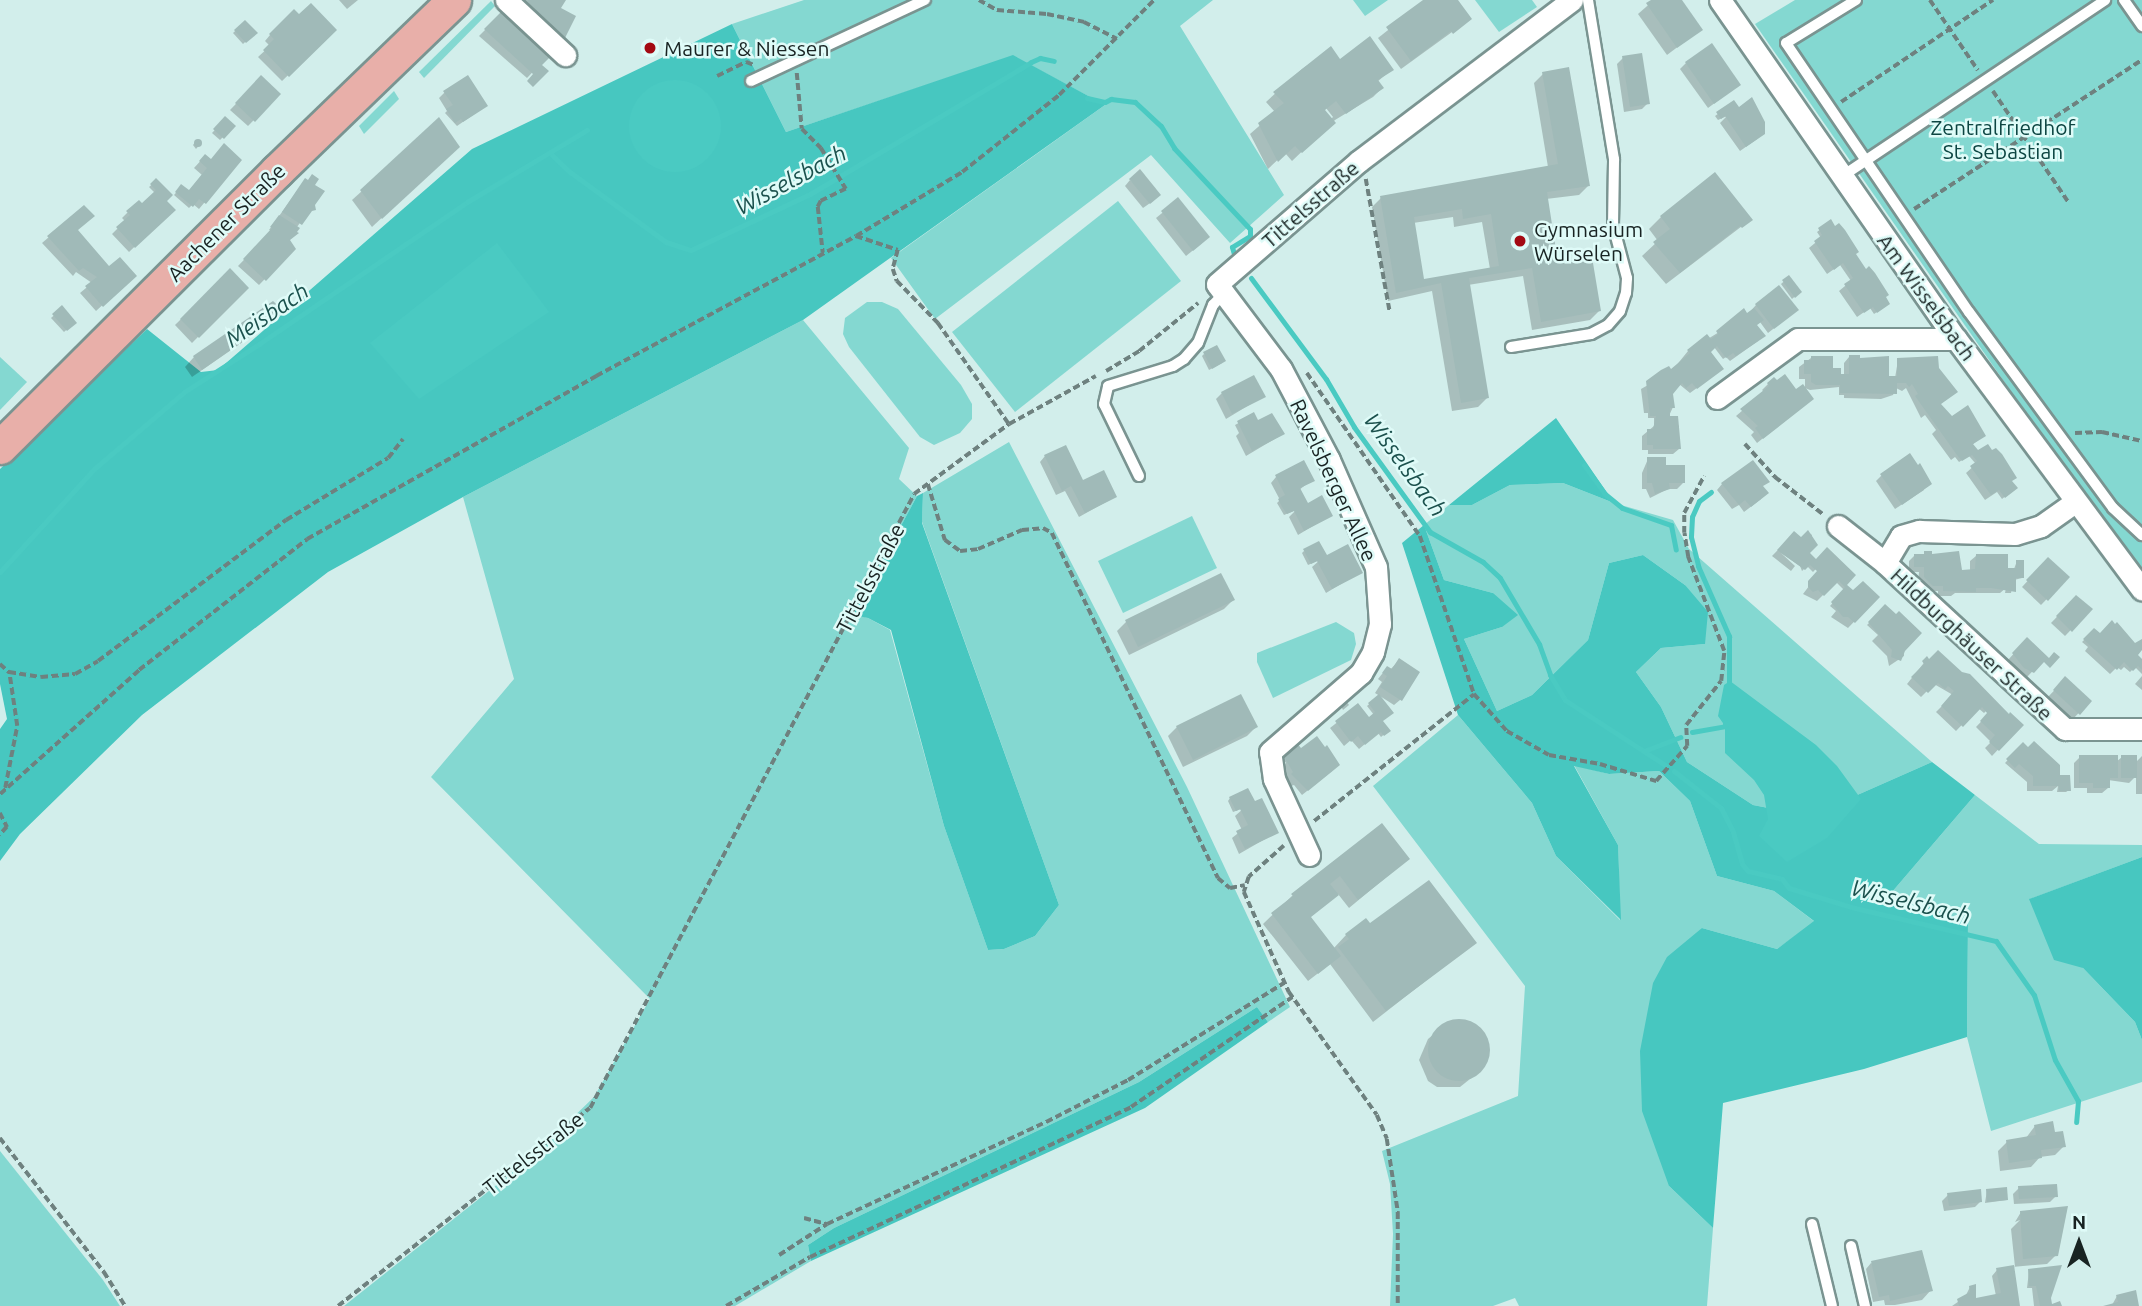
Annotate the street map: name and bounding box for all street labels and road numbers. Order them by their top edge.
street label: Tittelsstraße [1256,155,1364,253]
street label: Aachener Straße [162,158,290,286]
street label: Am Wisselsbach [1872,229,1982,365]
street label: Ravelsberger Allee [1285,395,1383,565]
street label: Tittelsstraße [831,519,909,637]
street label: Hildburghäuser Straße [1886,562,2058,726]
street label: Tittelsstraße [478,1106,588,1200]

